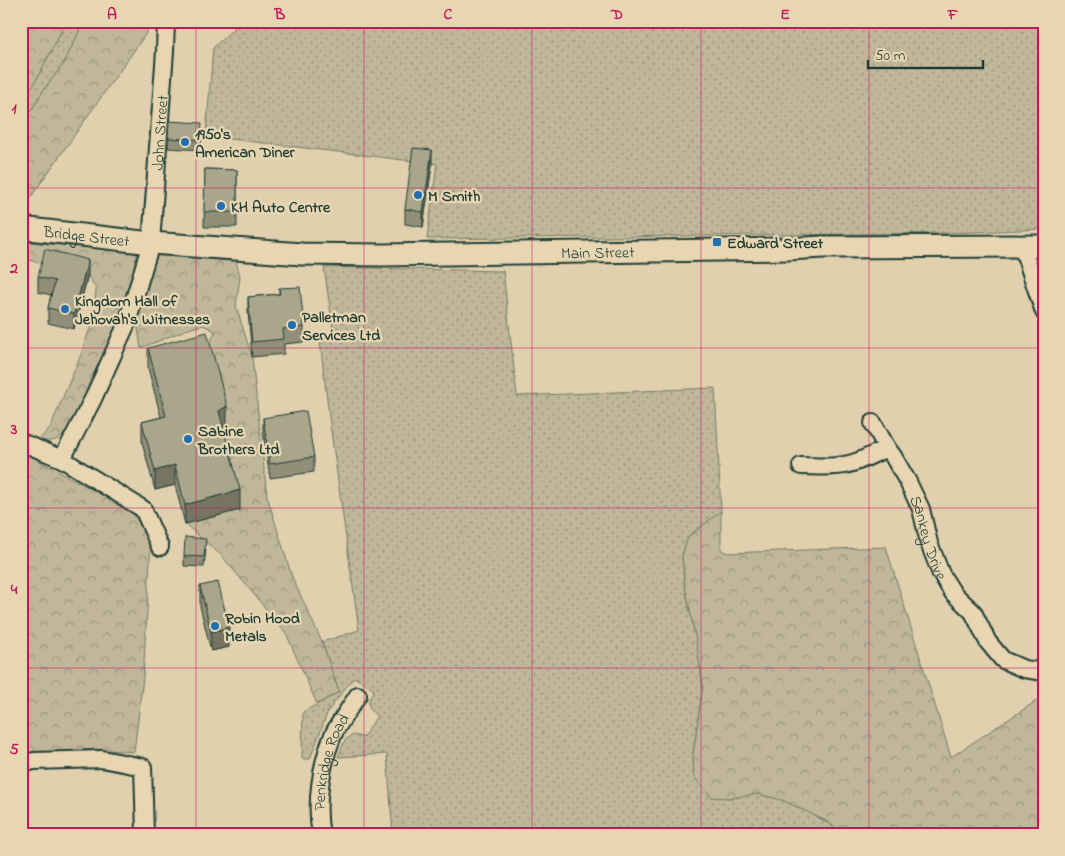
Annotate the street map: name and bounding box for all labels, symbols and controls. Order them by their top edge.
text: A [107,3,117,27]
text: B [274,3,286,27]
text: C [444,3,453,27]
text: D [610,3,623,27]
text: E [780,3,790,27]
text: F [947,3,959,27]
scale bar [868,38,982,70]
text: 50 m [875,45,906,67]
street label: John Street [146,94,176,171]
text: 1 [11,97,17,121]
place label: 1950's American Diner [195,123,296,165]
marker: 1950's American Diner [179,136,191,148]
place label: M Smith [428,185,481,209]
marker: M Smith [412,189,424,201]
place label: KH Auto Centre [231,196,331,220]
marker: KH Auto Centre [215,200,227,212]
street label: Bridge Street [41,221,131,254]
place label: Edward Street [727,232,824,256]
marker: Edward Street [711,236,723,248]
street label: Main Street [561,241,635,266]
text: 2 [9,257,18,281]
place label: Kingdom Hall of Jehovah's Witnesses [75,290,210,332]
marker: Kingdom Hall of Jehovah's Witnesses [59,303,71,315]
place label: Palletman Services Ltd [302,306,380,348]
marker: Palletman Services Ltd [286,319,298,331]
text: 3 [10,418,18,442]
place label: Sabine Brothers Ltd [197,420,280,462]
marker: Sabine Brothers Ltd [182,433,194,445]
street label: Sankey Drive [902,492,953,586]
text: 4 [10,578,18,602]
place label: Robin Hood Metals [224,607,300,649]
marker: Robin Hood Metals [209,620,221,632]
street label: Penkridge Road [309,710,356,811]
text: 5 [9,738,19,762]

